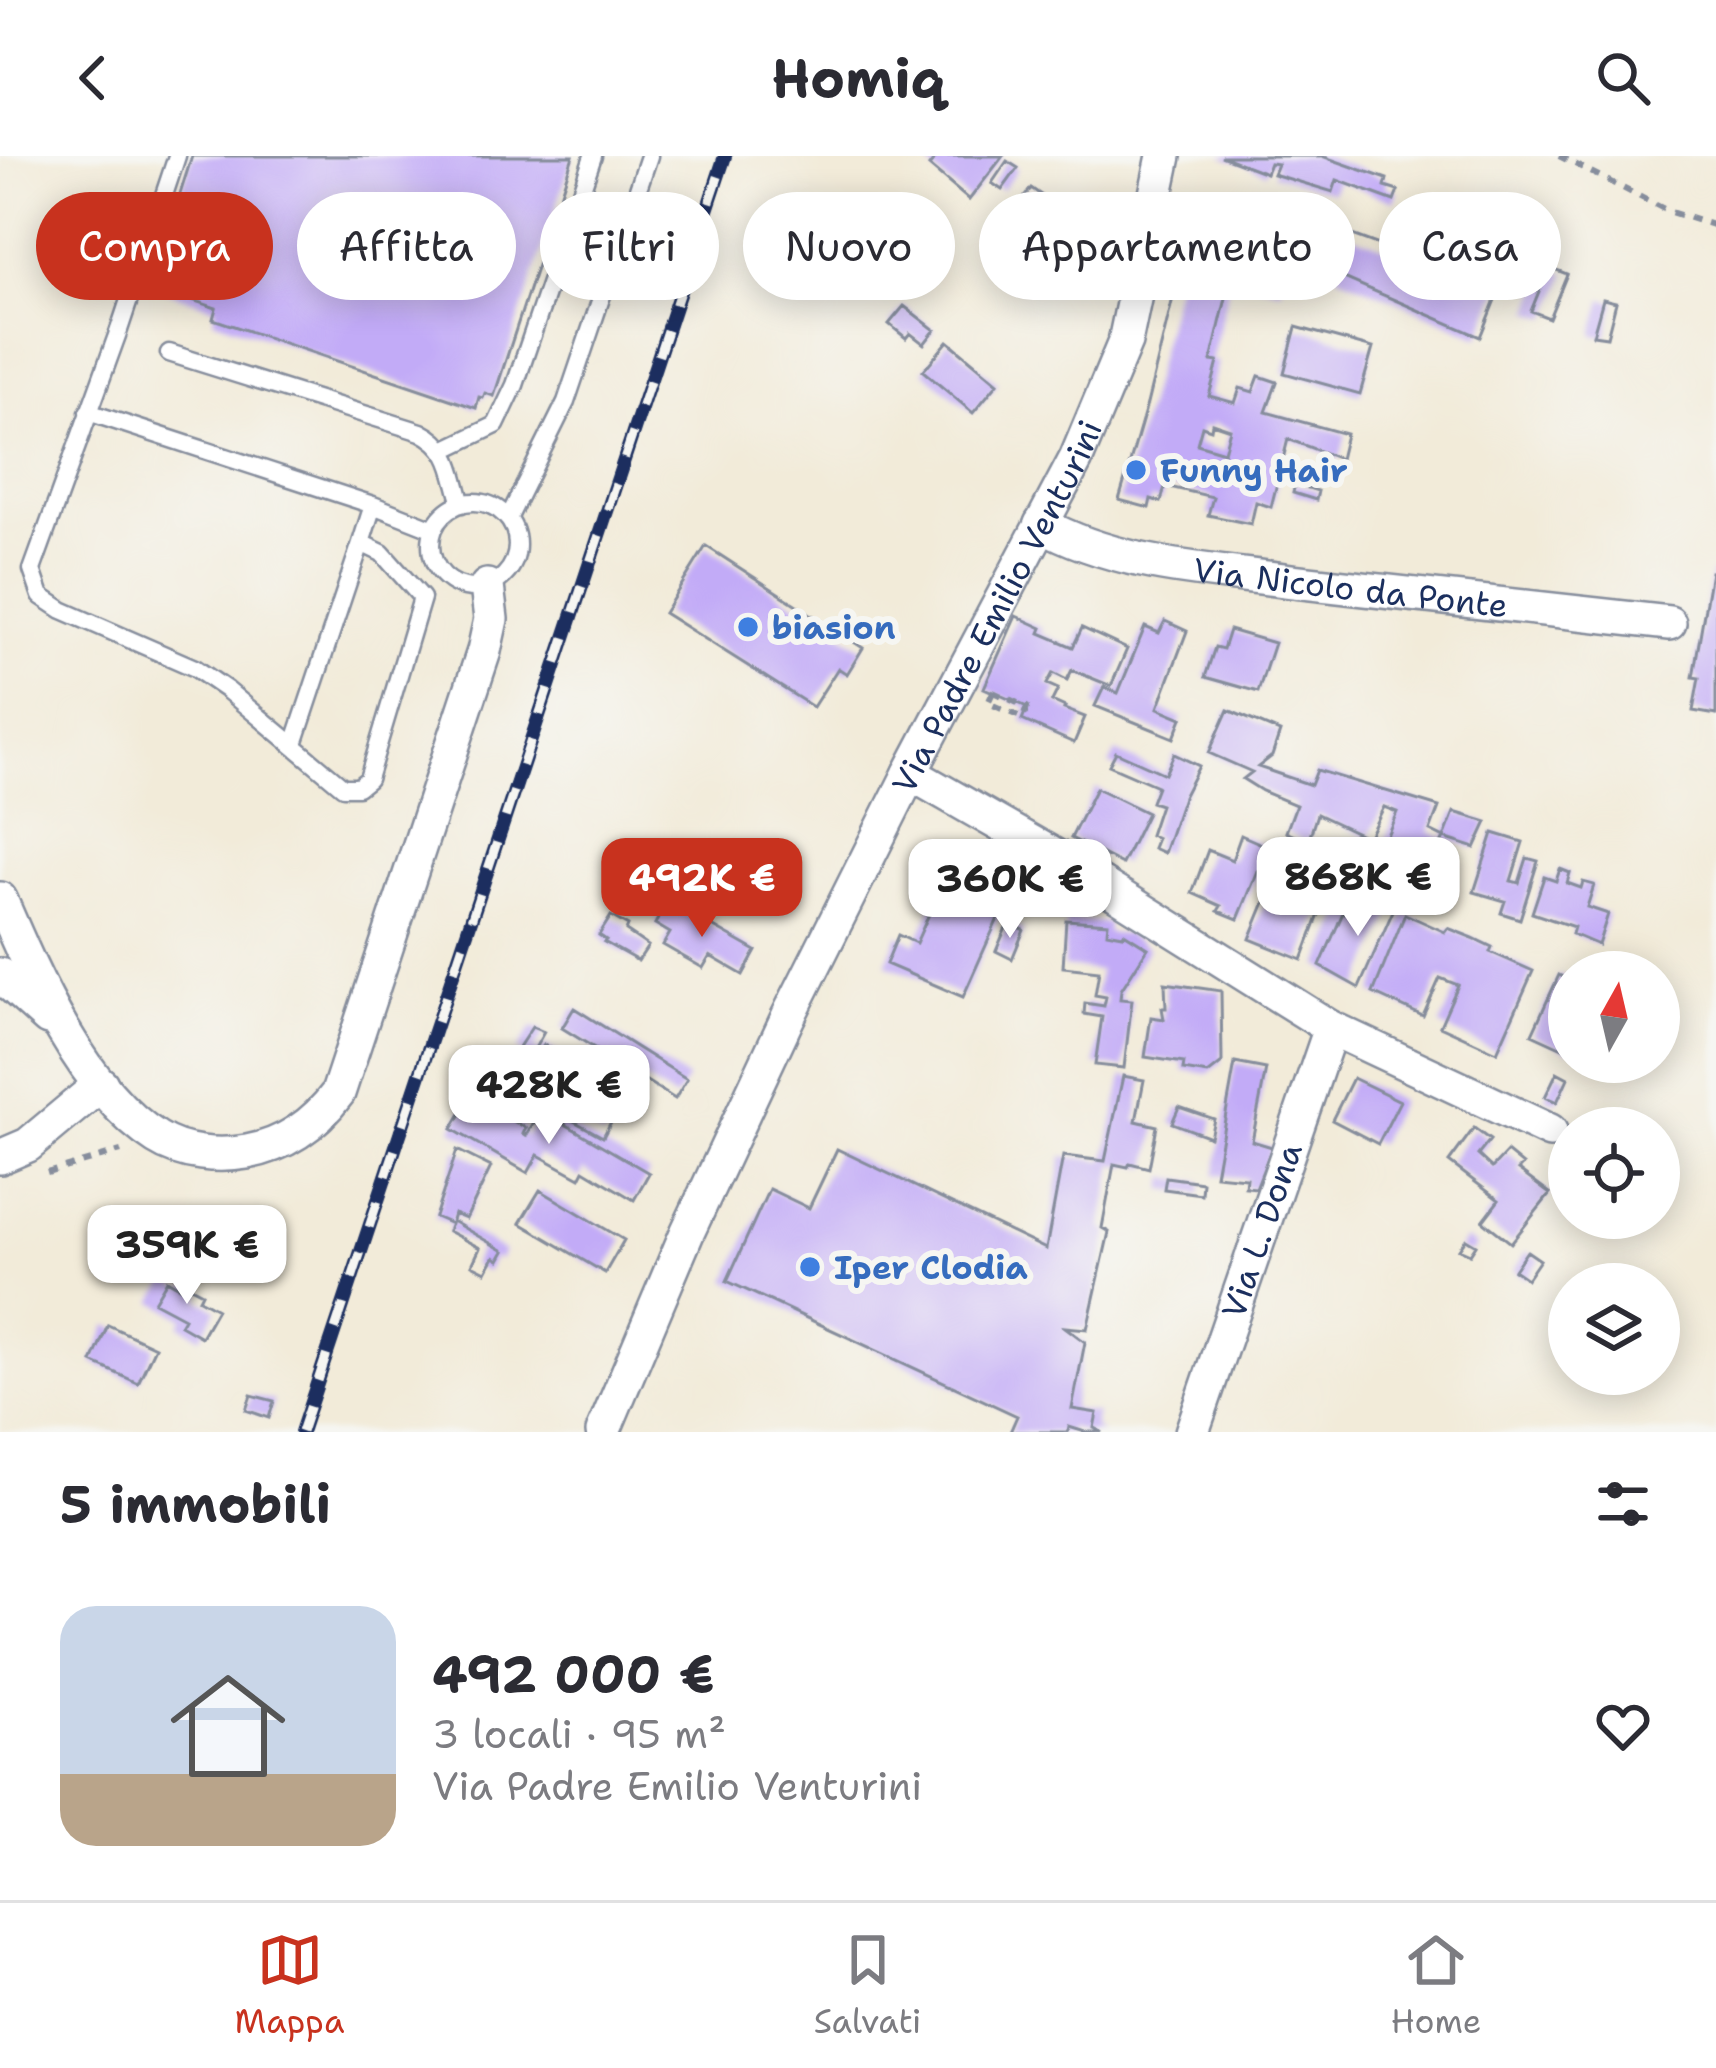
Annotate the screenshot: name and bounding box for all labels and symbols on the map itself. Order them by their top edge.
street label: Via Padre Emilio Venturini [881,414,1113,801]
place label: Funny Hair [1160,448,1348,493]
marker: Funny Hair [1123,457,1149,483]
street label: Via Nicolo da Ponte [1191,547,1510,628]
place label: biasion [772,605,896,650]
marker: biasion [735,614,761,640]
pin: 868K € [1260,837,1456,939]
pin: 492K € [604,838,800,940]
pin: 360K € [912,839,1108,941]
north arrow [1548,951,1680,1083]
pin: 428K € [451,1045,647,1147]
street label: Via L. Dona [1211,1137,1313,1324]
pin: 359K € [89,1205,285,1307]
place label: Iper Clodia [834,1245,1028,1290]
marker: Iper Clodia [797,1254,823,1280]

